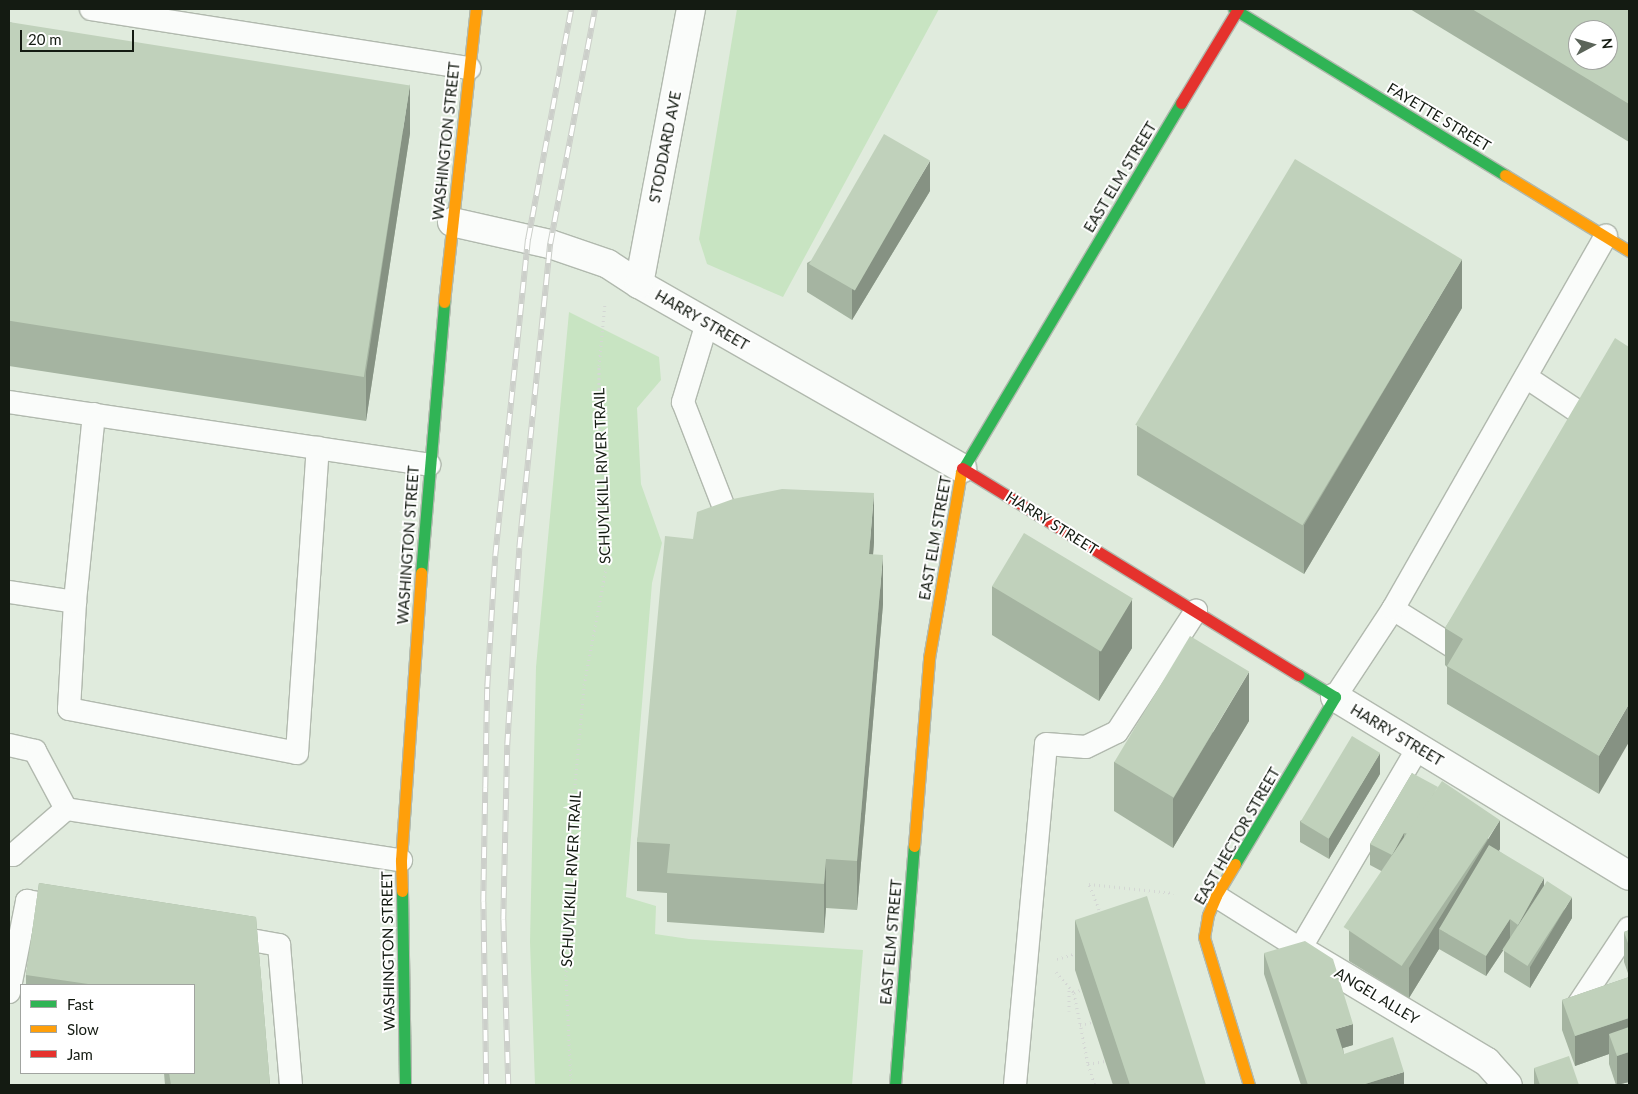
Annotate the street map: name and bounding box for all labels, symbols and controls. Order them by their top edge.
scale bar [22,20,136,52]
north arrow [1568,20,1618,70]
text: 20 m [28,30,62,48]
text: N [1598,37,1616,50]
street label: WASHINGTON STREET [429,61,463,221]
street label: FAYETTE STREET [1384,79,1494,155]
street label: STODDARD AVE [645,89,685,205]
street label: EAST ELM STREET [1080,118,1160,236]
street label: HARRY STREET [652,286,752,354]
street label: SCHUYLKILL RIVER TRAIL [590,387,614,565]
street label: WASHINGTON STREET [393,465,423,625]
street label: EAST ELM STREET [915,474,955,602]
street label: HARRY STREET [1002,487,1102,559]
street label: HARRY STREET [1347,700,1447,770]
street label: EAST HECTOR STREET [1190,764,1284,908]
street label: SCHUYLKILL RIVER TRAIL [557,790,585,968]
street label: WASHINGTON STREET [378,871,398,1031]
street label: EAST ELM STREET [877,878,905,1006]
street label: ANGEL ALLEY [1331,963,1423,1029]
legend [20,984,195,1074]
text: Fast [67,995,94,1013]
text: Slow [67,1020,99,1038]
text: Jam [67,1045,93,1063]

